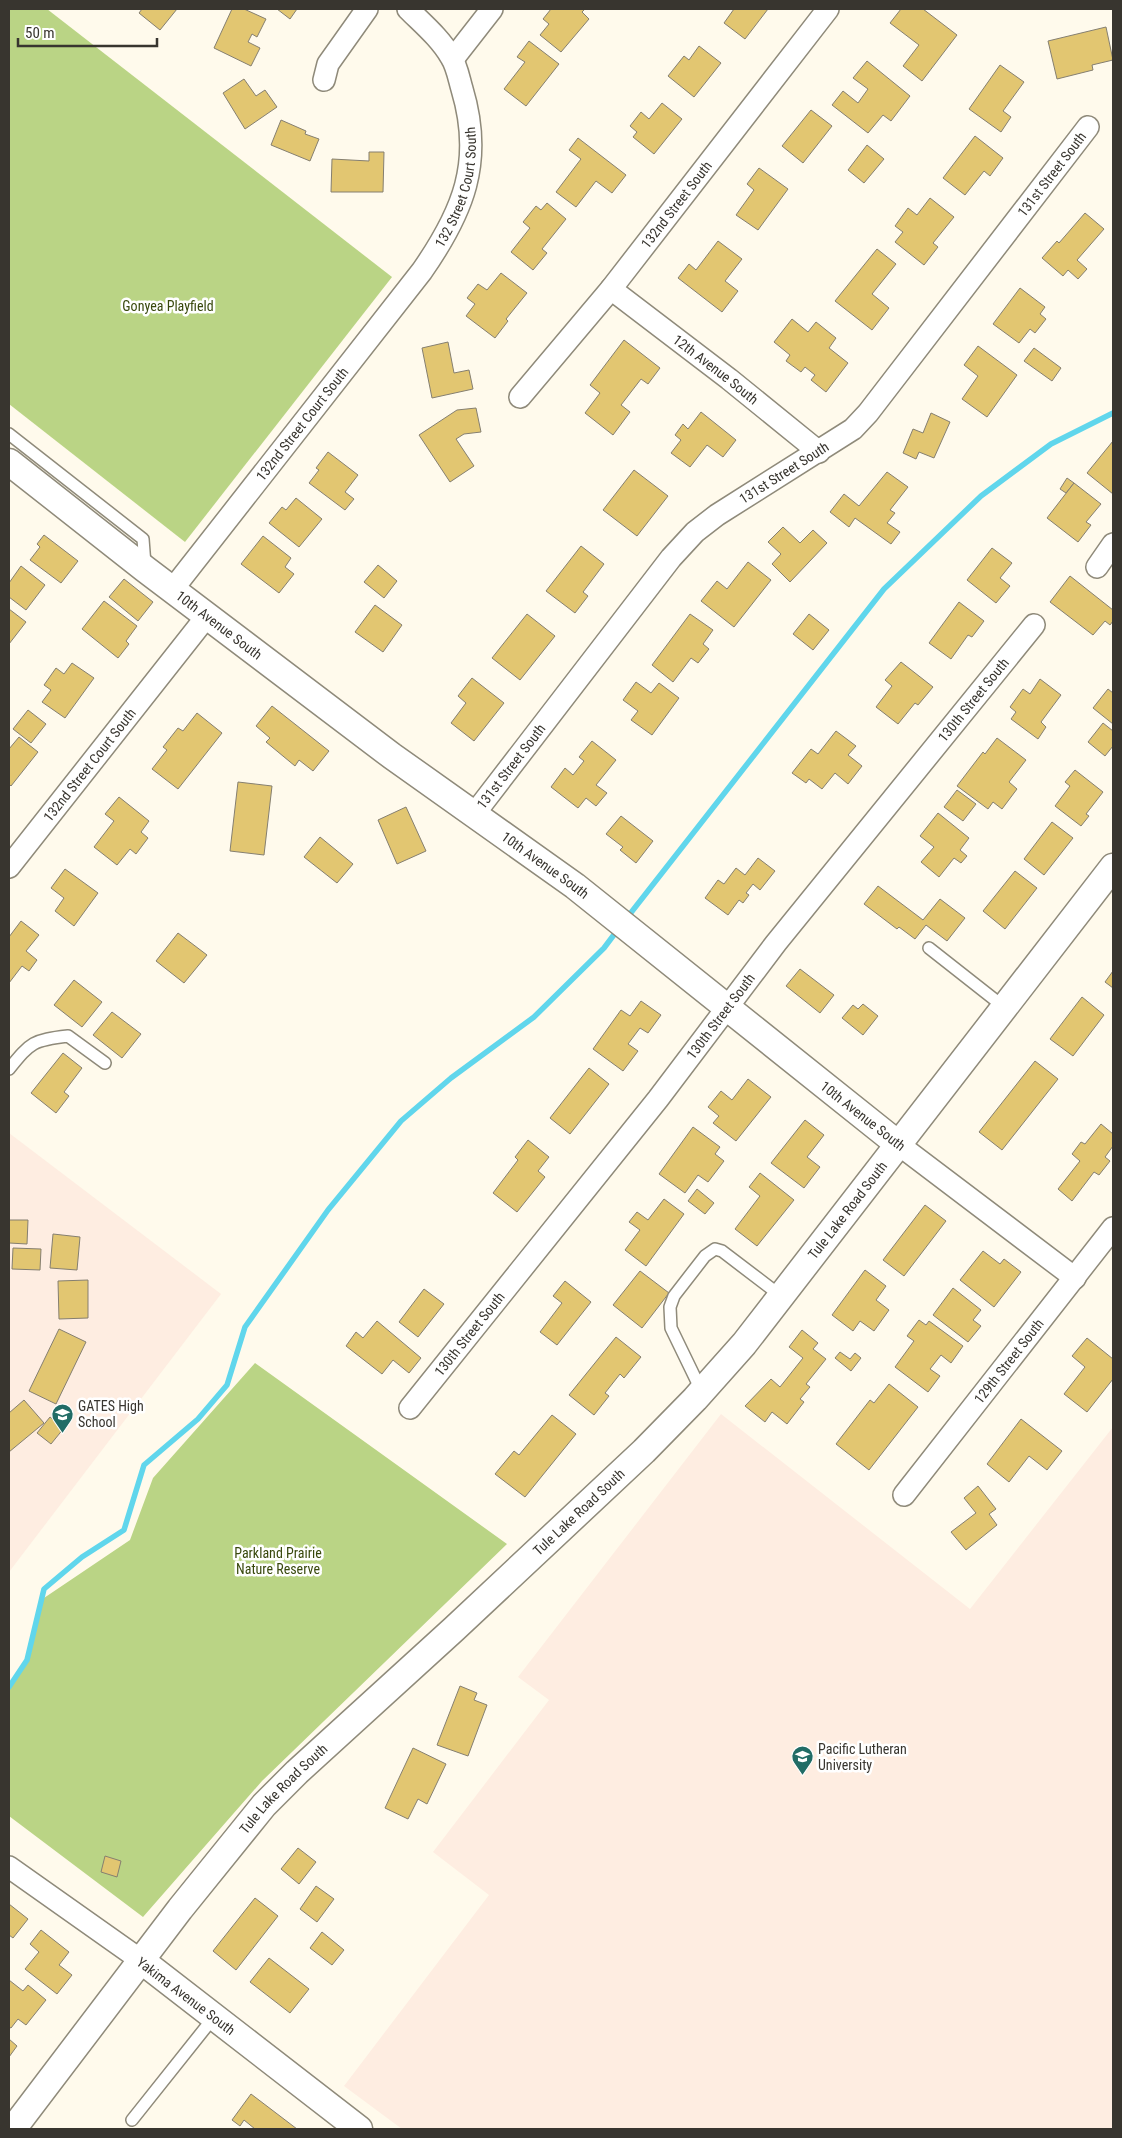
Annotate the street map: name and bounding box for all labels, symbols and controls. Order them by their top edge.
scale bar [18,15,156,47]
text: 50 m [25,24,55,42]
street label: 132 Street Court South [432,126,479,250]
street label: 131st Street South [1014,129,1089,220]
street label: 132nd Street South [638,158,715,251]
park label: Gonyea Playfield [122,298,214,314]
street label: 12th Avenue South [670,331,762,407]
street label: 132nd Street Court South [253,364,351,484]
street label: 131st Street South [736,438,832,507]
street label: 10th Avenue South [173,587,265,663]
street label: 130th Street South [935,655,1012,745]
street label: 132nd Street Court South [40,705,139,825]
street label: 131st Street South [473,721,549,812]
street label: 10th Avenue South [499,828,592,902]
street label: 130th Street South [683,970,758,1062]
street label: 10th Avenue South [817,1078,909,1154]
street label: Tule Lake Road South [805,1158,890,1262]
street label: 130th Street South [431,1289,508,1379]
street label: 129th Street South [971,1316,1047,1407]
place label: GATES High School [78,1398,144,1430]
school or university icon: GATES High School [50,1402,74,1433]
street label: Tule Lake Road South [530,1465,628,1559]
park label: Parkland Prairie Nature Reserve [234,1545,322,1577]
street label: Tule Lake Road South [236,1740,330,1837]
place label: Pacific Lutheran University [818,1741,907,1773]
school or university icon: Pacific Lutheran University [790,1745,814,1776]
street label: Yakima Avenue South [134,1954,238,2038]

